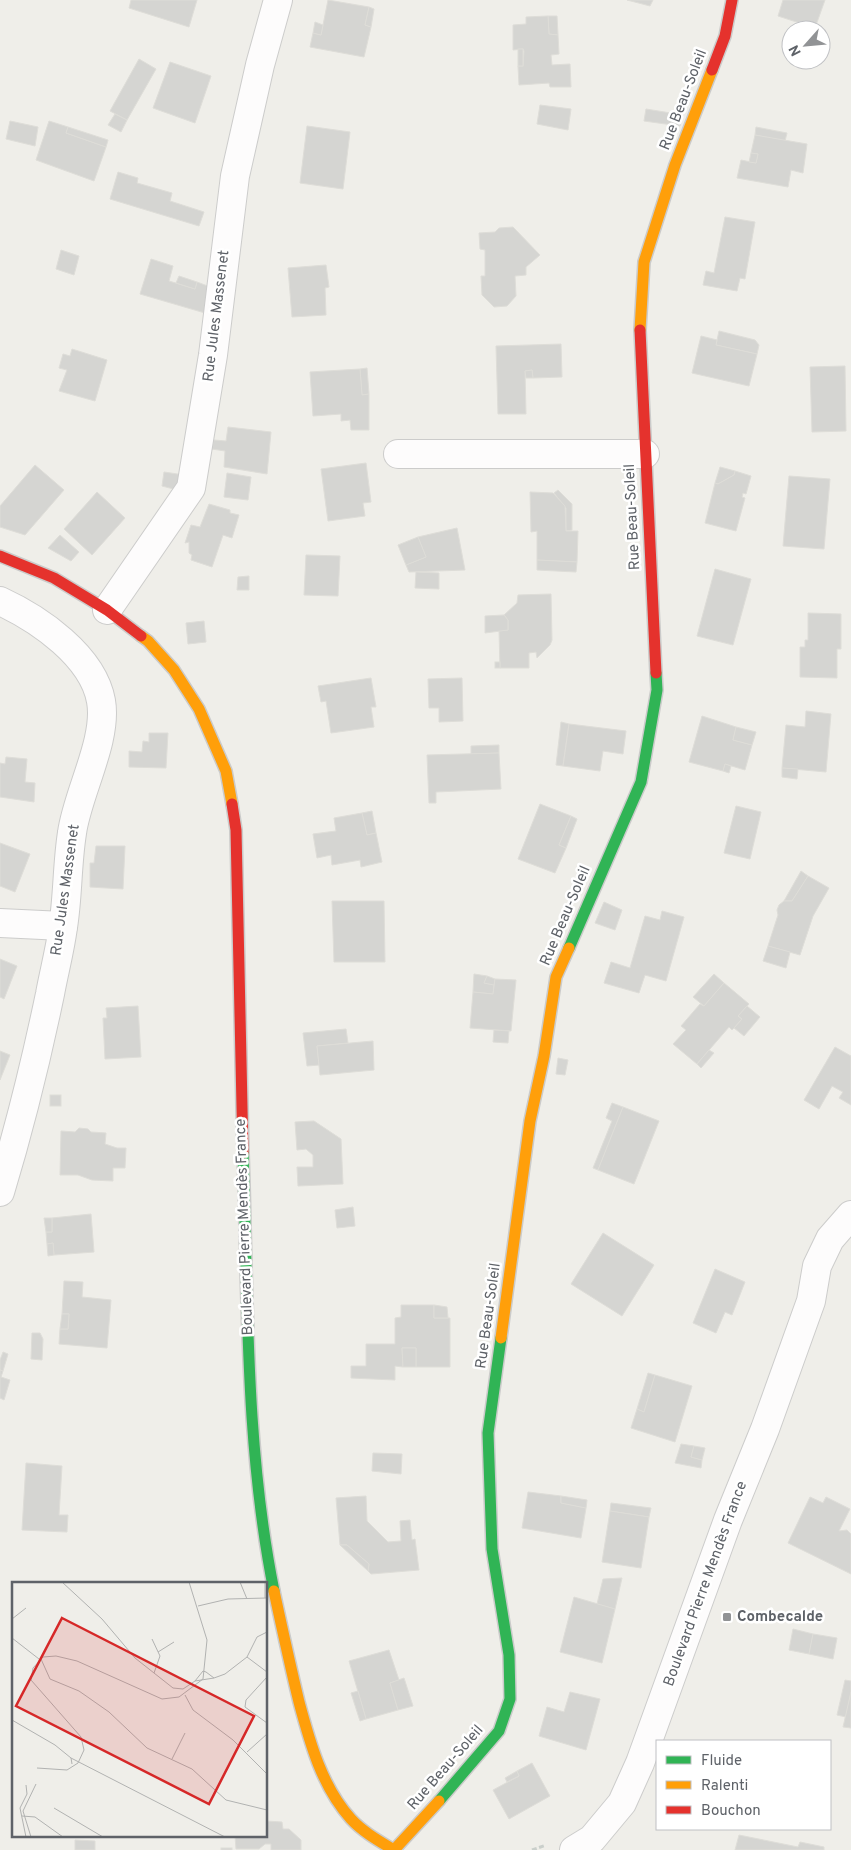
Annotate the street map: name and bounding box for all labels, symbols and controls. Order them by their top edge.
north arrow [781,20,831,70]
text: N [786,42,806,59]
street label: Rue Beau-Soleil [656,47,712,153]
street label: Rue Jules Massenet [199,249,235,383]
street label: Rue Beau-Soleil [621,463,645,571]
street label: Rue Jules Massenet [47,823,85,957]
street label: Rue Beau-Soleil [536,863,596,969]
street label: Boulevard Pierre Mendès France [232,1118,258,1336]
street label: Rue Beau-Soleil [472,1262,506,1370]
street label: Boulevard Pierre Mendès France [660,1479,752,1689]
inset map [12,1582,268,1838]
place label: Combecalde [737,1608,823,1627]
marker: Combecalde [721,1611,733,1623]
street label: Rue Beau-Soleil [404,1722,488,1814]
legend [656,1740,831,1830]
text: Fluide [701,1752,742,1771]
text: Ralenti [701,1777,748,1796]
text: Bouchon [701,1802,761,1821]

